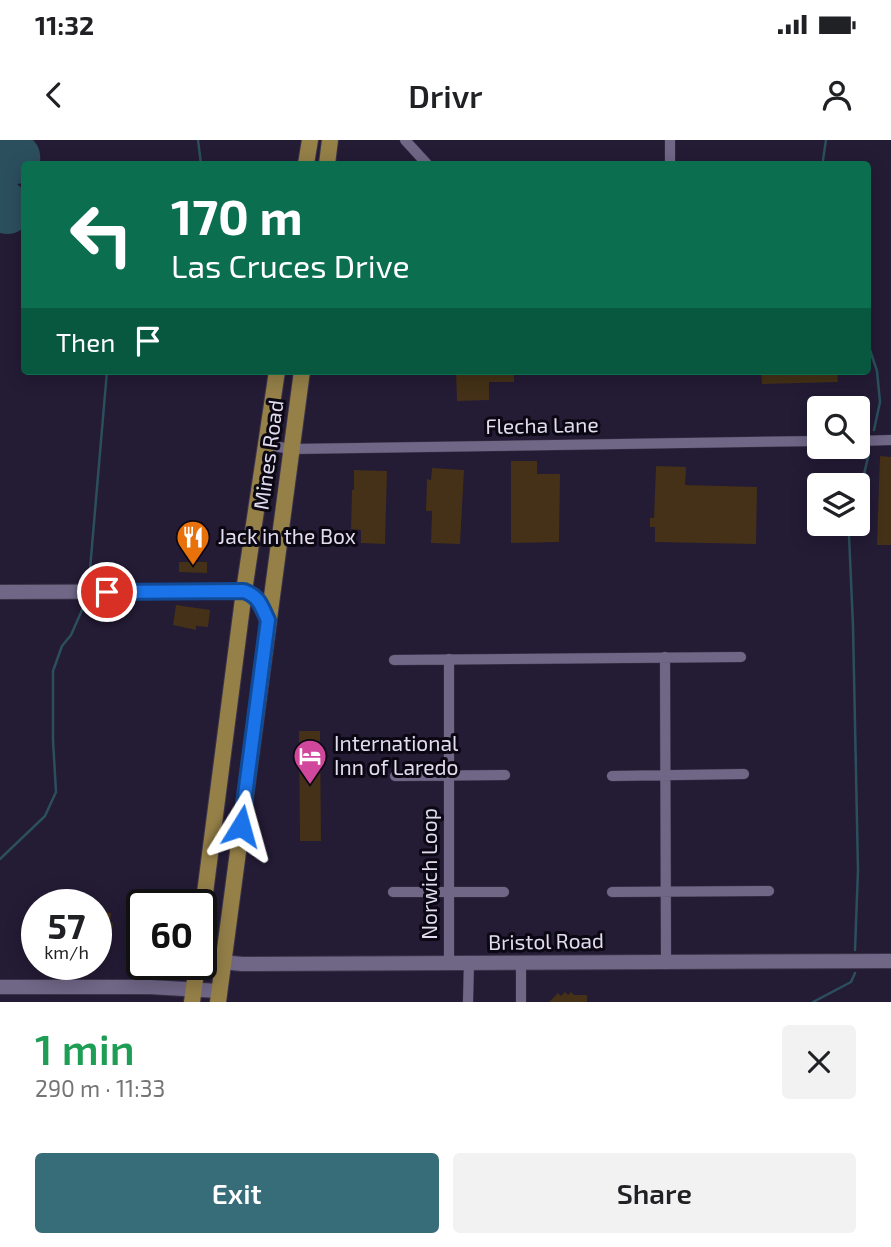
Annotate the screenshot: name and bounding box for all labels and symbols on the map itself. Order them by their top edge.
street label: Mines Road [247,398,288,511]
street label: Flecha Lane [485,411,599,438]
restaurant icon: Jack in the Box [174,518,212,567]
place label: Jack in the Box [218,523,356,548]
pin [77,562,137,622]
place label: International Inn of Laredo [334,730,459,779]
hotel icon: International Inn of Laredo [291,737,329,786]
position arrow [204,789,278,863]
street label: Norwich Loop [416,808,441,940]
speed limit sign: 60 [126,889,217,980]
street label: Bristol Road [488,927,604,954]

